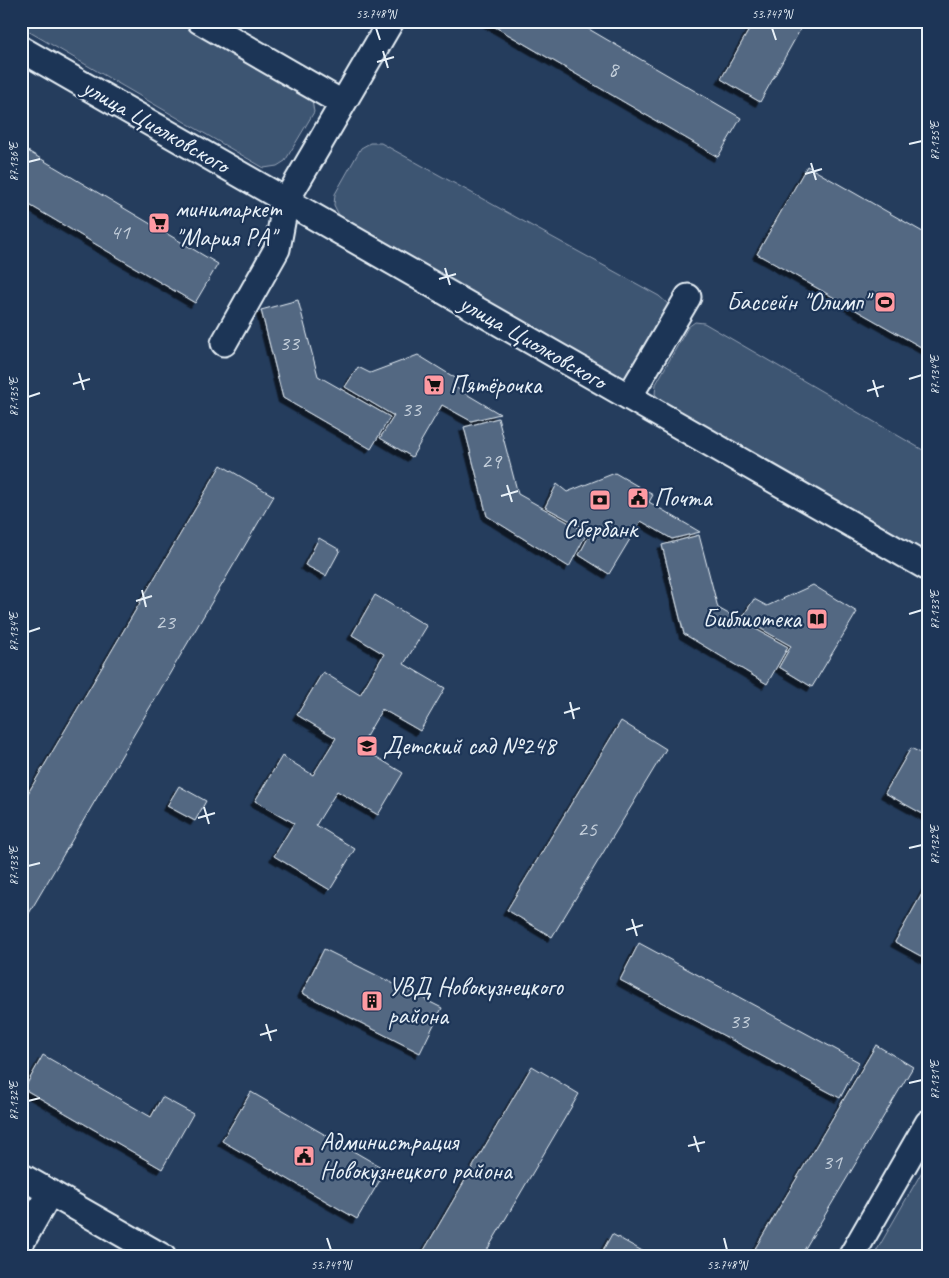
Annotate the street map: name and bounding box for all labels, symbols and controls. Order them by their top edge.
text: 53.748°N [356,6,398,22]
text: 53.747°N [752,6,794,22]
house number: 8 [608,55,620,83]
street label: улица Циолковского [75,70,238,183]
text: 87.135°E [927,120,943,161]
text: 87.136°E [6,141,22,182]
place label: минимаркет "Мария РА" [175,193,283,254]
supermarket icon: минимаркет "Мария РА" [147,211,171,235]
house number: 41 [110,218,131,246]
street label: улица Циолковского [452,286,615,399]
place label: Бассейн "Олимп" [727,286,874,318]
sports icon: Бассейн "Олимп" [873,290,897,314]
house number: 33 [279,329,301,357]
text: 87.134°E [927,354,943,395]
place label: Пятёрочка [450,369,544,401]
supermarket icon: Пятёрочка [422,373,446,397]
text: 87.135°E [6,376,22,417]
house number: 33 [401,395,423,423]
house number: 29 [481,447,503,475]
place label: Почта [654,482,713,514]
public building icon: Почта [626,486,650,510]
bank icon: Сбербанк [588,488,612,512]
place label: Сбербанк [563,513,639,545]
text: 87.133°E [927,589,943,630]
place label: Библиотека [703,603,803,635]
library icon: Библиотека [805,607,829,631]
house number: 23 [155,608,177,636]
text: 87.134°E [6,611,22,652]
place label: Детский сад №248 [383,730,558,762]
school or university icon: Детский сад №248 [355,734,379,758]
house number: 25 [577,815,598,843]
text: 87.132°E [927,824,943,865]
text: 87.133°E [6,845,22,886]
place label: УВД Новокузнецкого района [388,971,564,1032]
building icon: УВД Новокузнецкого района [360,989,384,1013]
house number: 33 [729,1007,751,1035]
text: 87.131°E [927,1059,943,1100]
text: 87.132°E [6,1080,22,1121]
place label: Администрация Новокузнецкого района [320,1126,514,1187]
public building icon: Администрация Новокузнецкого района [292,1144,316,1168]
house number: 31 [822,1148,843,1176]
text: 53.749°N [311,1257,353,1273]
text: 53.748°N [707,1257,749,1273]

